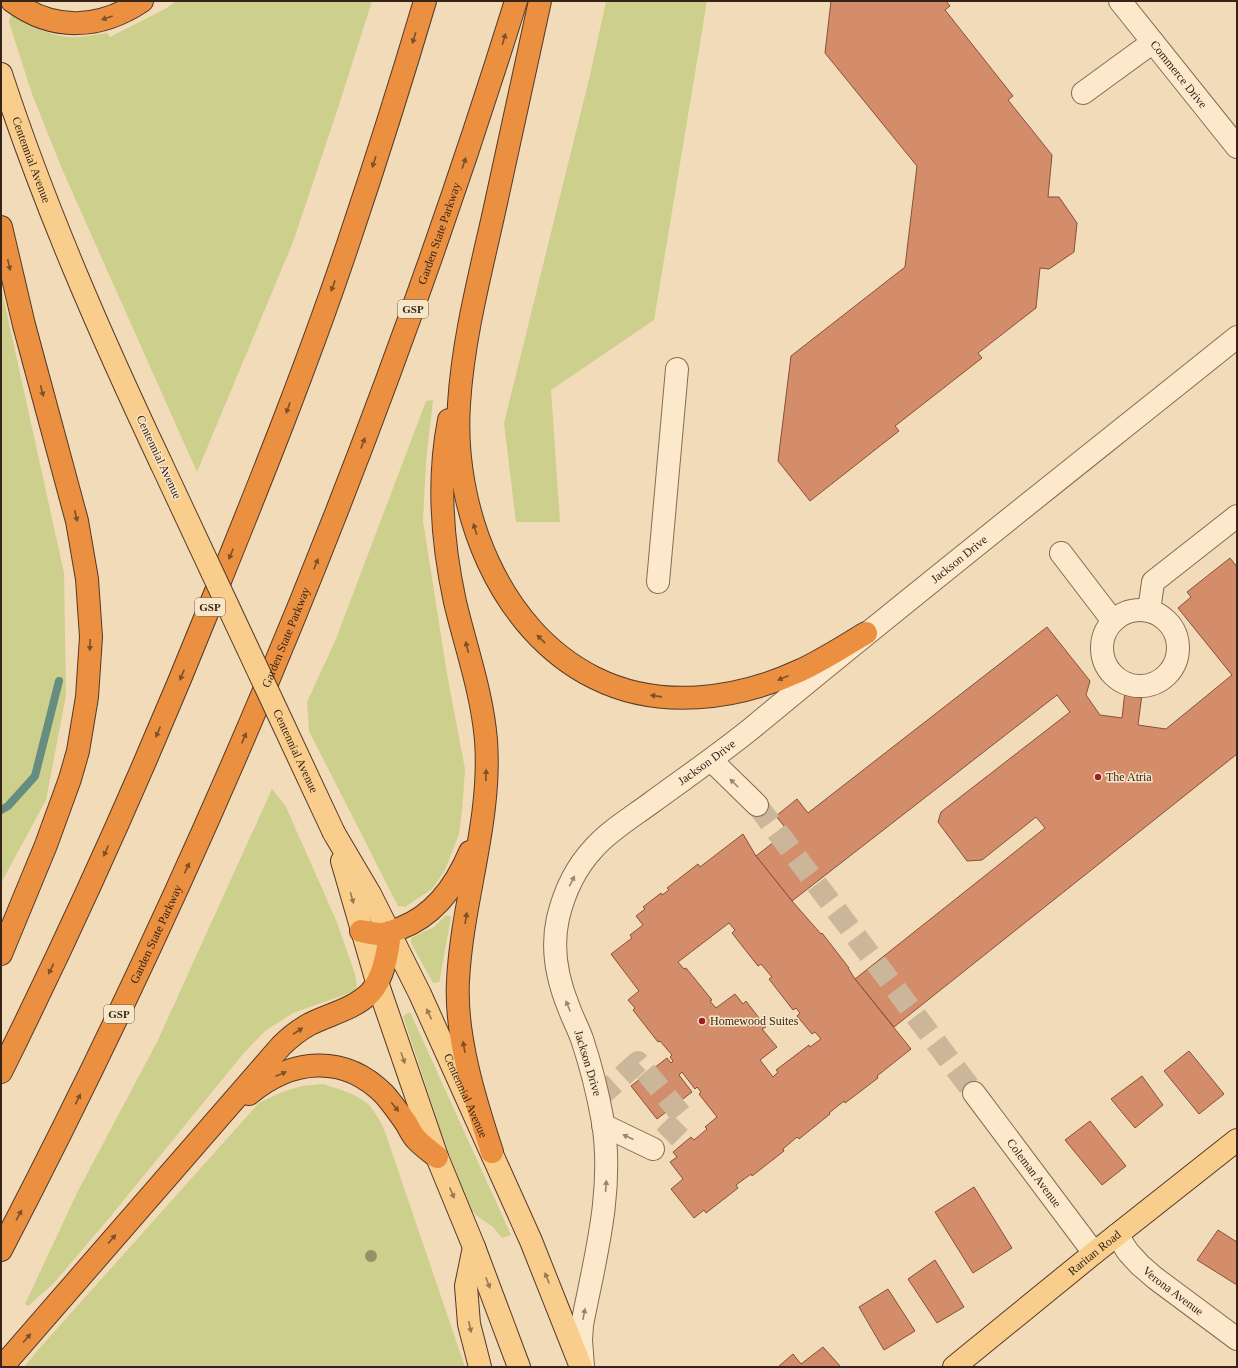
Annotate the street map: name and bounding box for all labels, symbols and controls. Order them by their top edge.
one-way arrow [101,15,113,21]
one-way arrow [411,33,417,45]
one-way arrow [501,33,507,45]
street label: Commerce Drive [1147,38,1210,111]
street label: Centennial Avenue [9,115,54,205]
one-way arrow [462,156,468,168]
one-way arrow [371,157,377,169]
street label: Garden State Parkway [415,180,463,286]
one-way arrow [7,259,13,271]
one-way arrow [330,280,336,292]
road number: GSP [398,300,428,318]
one-way arrow [39,385,45,397]
one-way arrow [285,402,291,414]
street label: Centennial Avenue [133,413,185,501]
one-way arrow [361,436,367,448]
one-way arrow [73,510,79,522]
one-way arrow [472,523,478,535]
street label: Jackson Drive [928,532,990,586]
one-way arrow [228,549,234,561]
one-way arrow [314,558,320,570]
street label: Garden State Parkway [259,585,313,690]
road number: GSP [195,598,225,616]
one-way arrow [536,635,546,644]
one-way arrow [87,639,94,651]
one-way arrow [463,641,469,653]
one-way arrow [179,669,185,681]
one-way arrow [776,675,788,681]
one-way arrow [649,693,662,699]
street label: Centennial Avenue [270,707,321,795]
one-way arrow [155,727,161,738]
one-way arrow [241,731,247,743]
street label: Jackson Drive [675,737,738,788]
one-way arrow [483,768,489,781]
place label: The Atria [1106,770,1152,784]
marker: The Atria [1093,772,1103,782]
one-way arrow [729,778,739,787]
one-way arrow [102,846,108,858]
one-way arrow [184,861,190,873]
one-way arrow [569,875,575,887]
street label: Garden State Parkway [127,882,185,986]
one-way arrow [349,892,355,904]
one-way arrow [463,911,469,924]
one-way arrow [48,964,54,975]
one-way arrow [565,1001,571,1012]
road number: GSP [104,1005,134,1023]
one-way arrow [426,1009,432,1020]
place label: Homewood Suites [710,1014,799,1028]
marker: Homewood Suites [697,1016,707,1026]
one-way arrow [292,1028,304,1035]
street label: Jackson Drive [571,1028,605,1098]
one-way arrow [460,1040,466,1053]
street label: Centennial Avenue [441,1051,491,1140]
one-way arrow [400,1053,406,1065]
one-way arrow [275,1071,287,1077]
one-way arrow [75,1094,81,1105]
one-way arrow [390,1102,399,1113]
one-way arrow [623,1134,634,1140]
street label: Coleman Avenue [1004,1136,1064,1210]
one-way arrow [603,1180,610,1192]
one-way arrow [448,1187,455,1199]
one-way arrow [16,1209,22,1221]
street label: Raritan Road [1065,1227,1124,1278]
one-way arrow [108,1234,117,1245]
street label: Verona Avenue [1140,1263,1206,1319]
one-way arrow [544,1273,550,1284]
one-way arrow [485,1278,491,1290]
one-way arrow [582,1308,588,1320]
one-way arrow [468,1321,474,1333]
one-way arrow [23,1332,32,1343]

